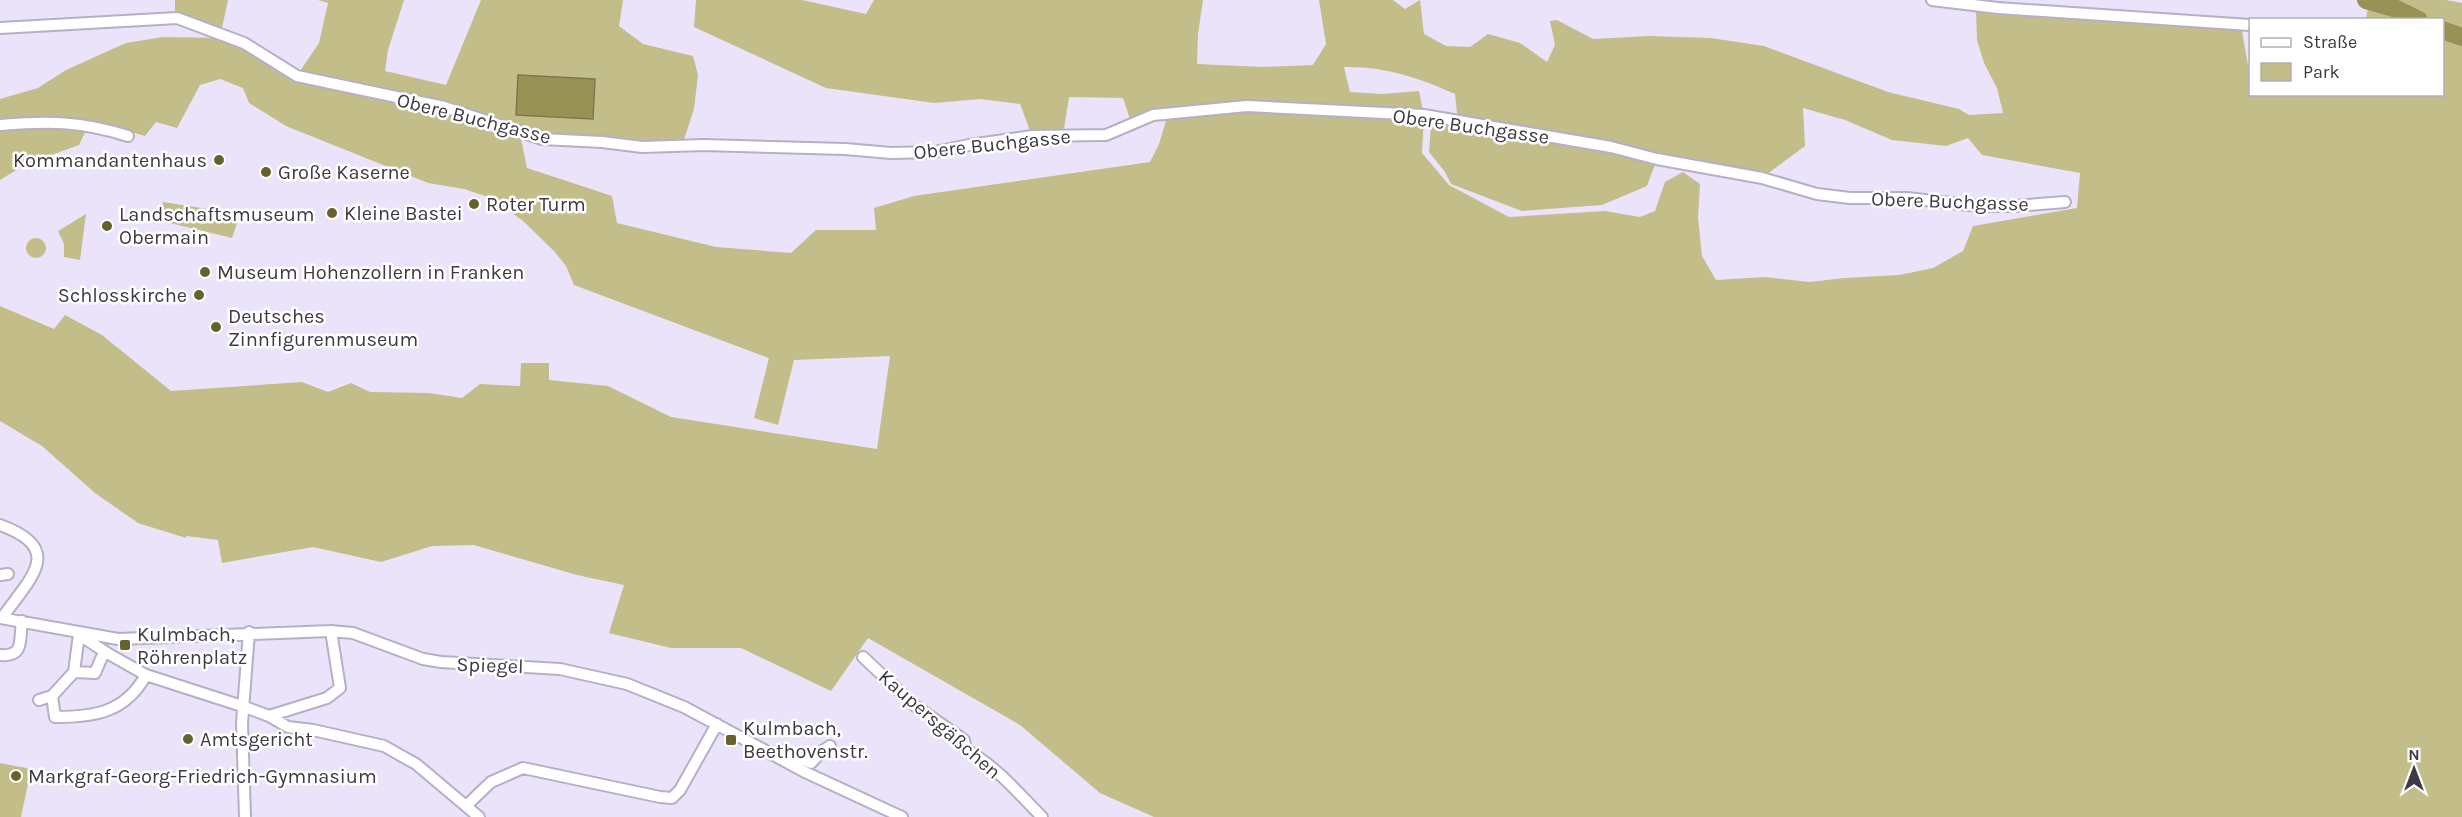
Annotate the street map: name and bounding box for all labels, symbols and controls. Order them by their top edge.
legend [2249,18,2444,96]
text: Straße [2303,31,2357,53]
text: Park [2303,61,2340,83]
street label: Obere Buchgasse [395,88,553,149]
street label: Obere Buchgasse [1391,104,1551,149]
street label: Obere Buchgasse [912,125,1072,164]
place label: Kommandantenhaus [13,149,207,172]
marker: Kommandantenhaus [212,153,226,167]
place label: Große Kaserne [278,161,410,184]
marker: Große Kaserne [259,165,273,179]
street label: Obere Buchgasse [1871,187,2029,216]
place label: Roter Turm [486,193,586,216]
marker: Roter Turm [467,197,481,211]
place label: Kleine Bastei [344,202,463,225]
place label: Landschaftsmuseum Obermain [119,203,315,249]
marker: Kleine Bastei [325,206,339,220]
marker: Landschaftsmuseum Obermain [100,219,114,233]
place label: Museum Hohenzollern in Franken [217,261,524,284]
marker: Museum Hohenzollern in Franken [198,265,212,279]
place label: Schlosskirche [58,284,187,307]
marker: Schlosskirche [192,288,206,302]
place label: Deutsches Zinnfigurenmuseum [228,305,418,351]
marker: Deutsches Zinnfigurenmuseum [209,320,223,334]
place label: Kulmbach, Röhrenplatz [137,623,247,669]
marker: Kulmbach, Röhrenplatz [118,638,132,652]
street label: Spiegel [456,653,524,678]
street label: Kaupersgäßchen [874,665,1005,784]
place label: Kulmbach, Beethovenstr. [743,717,868,763]
place label: Amtsgericht [200,728,313,751]
marker: Amtsgericht [181,732,195,746]
marker: Kulmbach, Beethovenstr. [724,733,738,747]
north arrow [2384,739,2444,799]
text: N [2408,745,2420,764]
place label: Markgraf-Georg-Friedrich-Gymnasium [28,765,377,788]
marker: Markgraf-Georg-Friedrich-Gymnasium [9,769,23,783]

